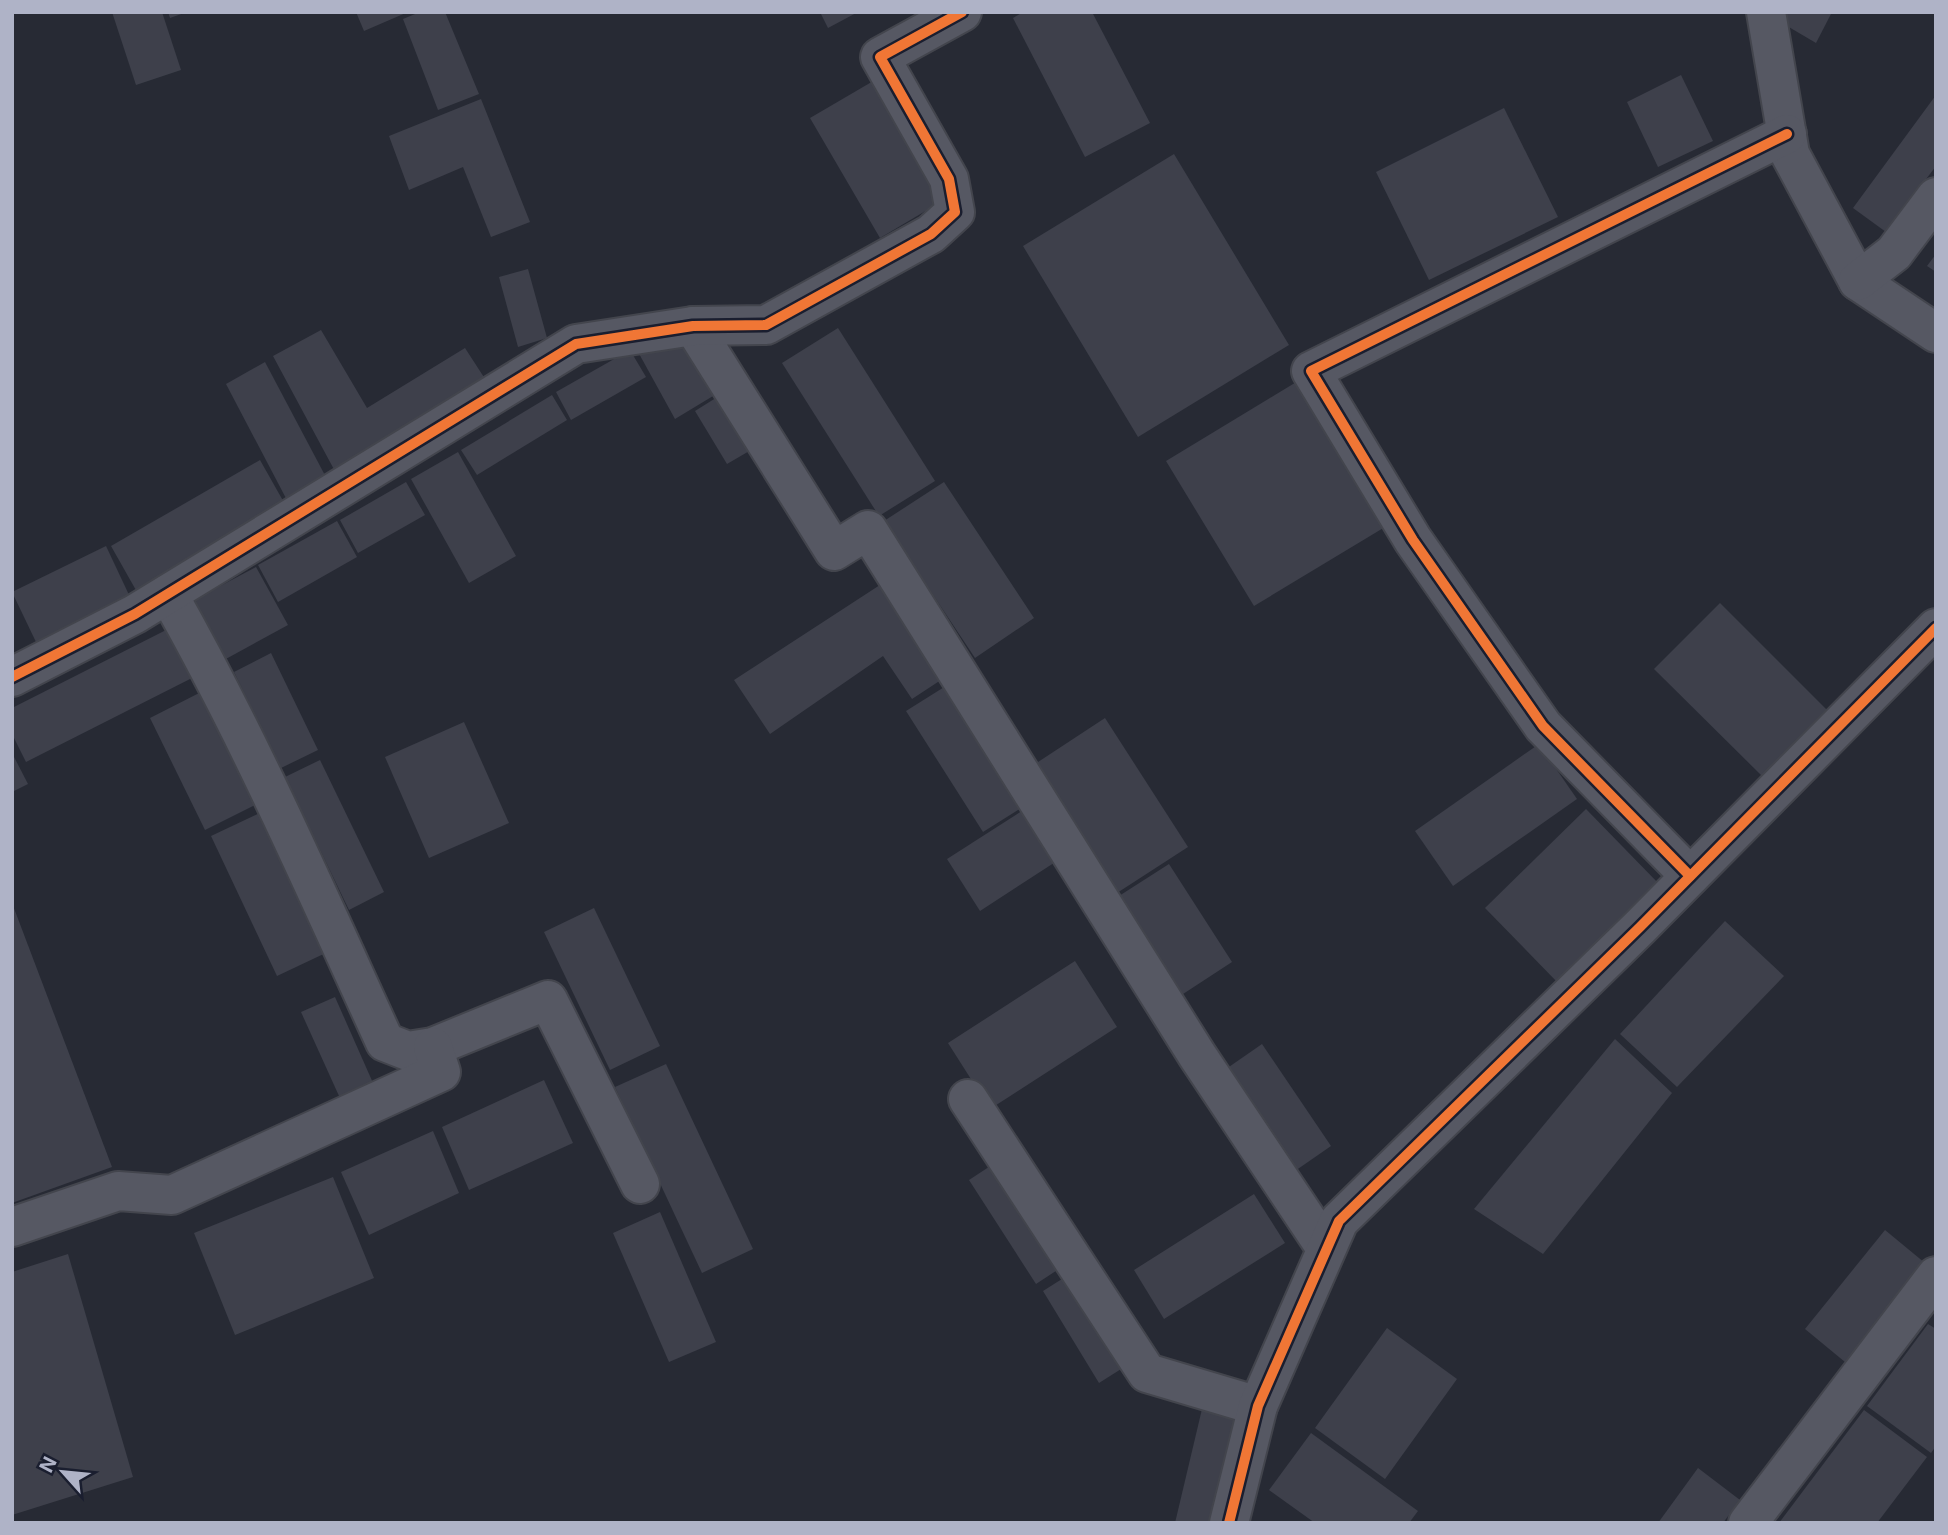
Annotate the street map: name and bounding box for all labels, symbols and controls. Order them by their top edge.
north arrow [28,1437,98,1507]
text: N [35,1453,62,1476]

